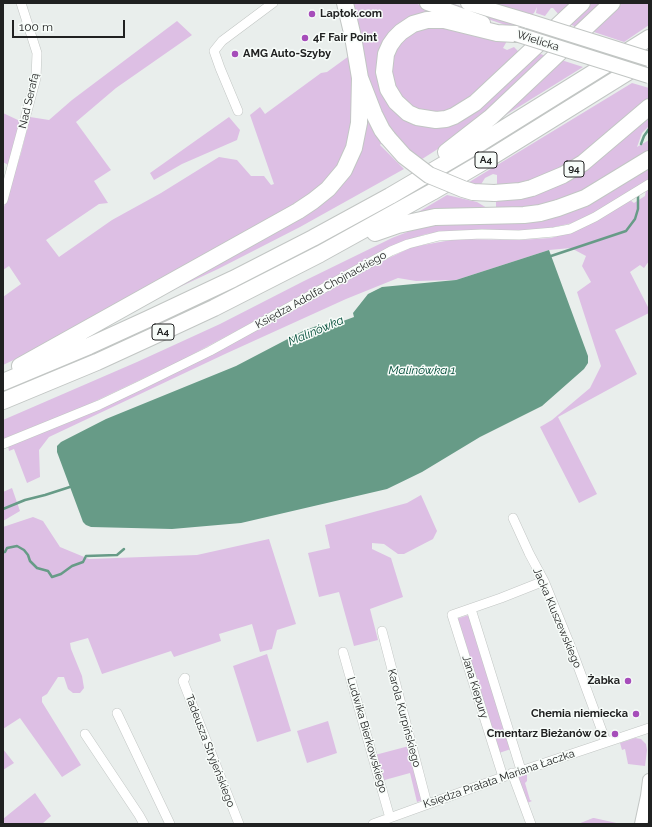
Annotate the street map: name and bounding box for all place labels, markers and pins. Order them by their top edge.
place label: Laptok.com [320,7,382,21]
marker: Laptok.com [307,9,317,19]
place label: 4F Fair Point [313,31,377,45]
marker: 4F Fair Point [300,33,310,43]
place label: AMG Auto-Szyby [243,47,331,61]
marker: AMG Auto-Szyby [230,49,240,59]
place label: Żabka [587,674,620,688]
marker: Żabka [623,676,633,686]
place label: Chemia niemiecka [531,707,628,721]
marker: Chemia niemiecka [631,709,641,719]
place label: Cmentarz Bieżanów 02 [487,727,607,741]
marker: Cmentarz Bieżanów 02 [610,729,620,739]

